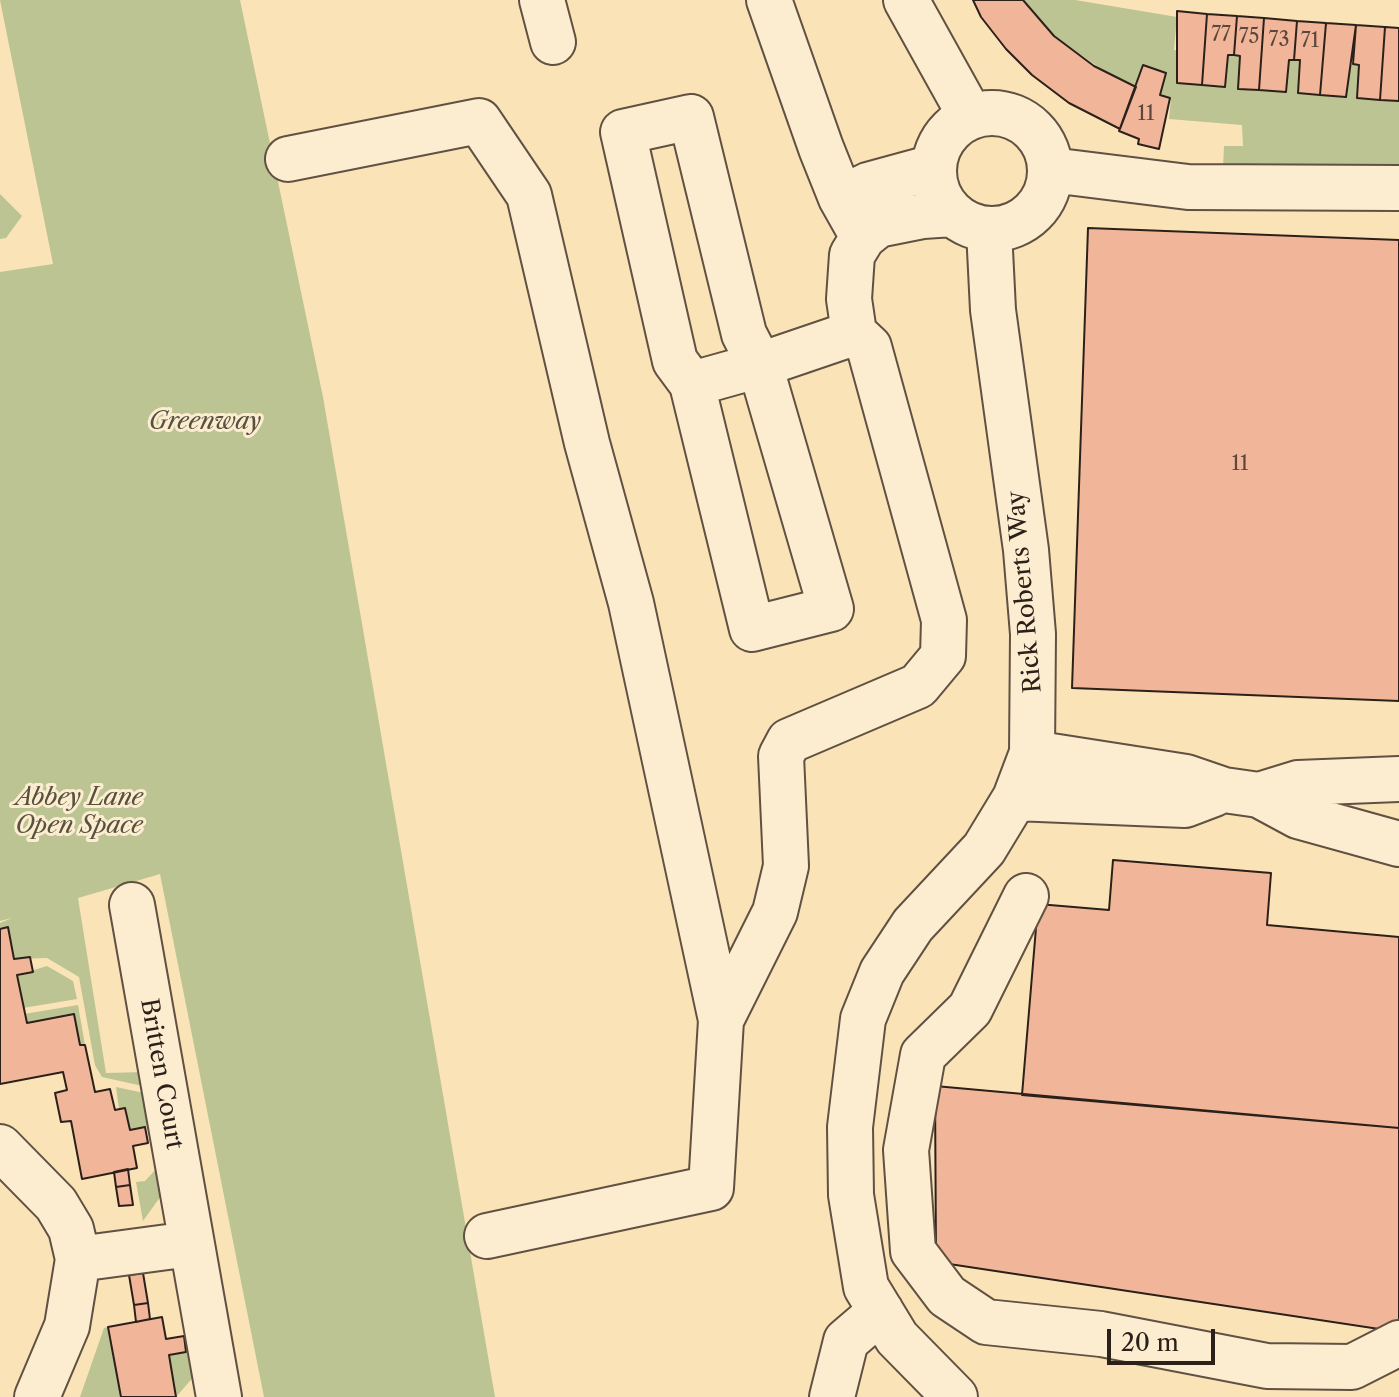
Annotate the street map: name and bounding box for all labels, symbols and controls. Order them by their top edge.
house number: 77 [1211,23,1231,47]
house number: 75 [1239,25,1259,49]
house number: 73 [1269,28,1289,52]
house number: 71 [1301,29,1319,53]
house number: 11 [1138,102,1154,126]
park label: Greenway [149,408,261,436]
house number: 11 [1232,452,1248,476]
street label: Rick Roberts Way [1002,490,1048,694]
park label: Abbey Lane Open Space [15,784,143,840]
street label: Britten Court [134,996,188,1152]
scale bar [1111,1313,1219,1363]
text: 20 m [1121,1328,1179,1357]

